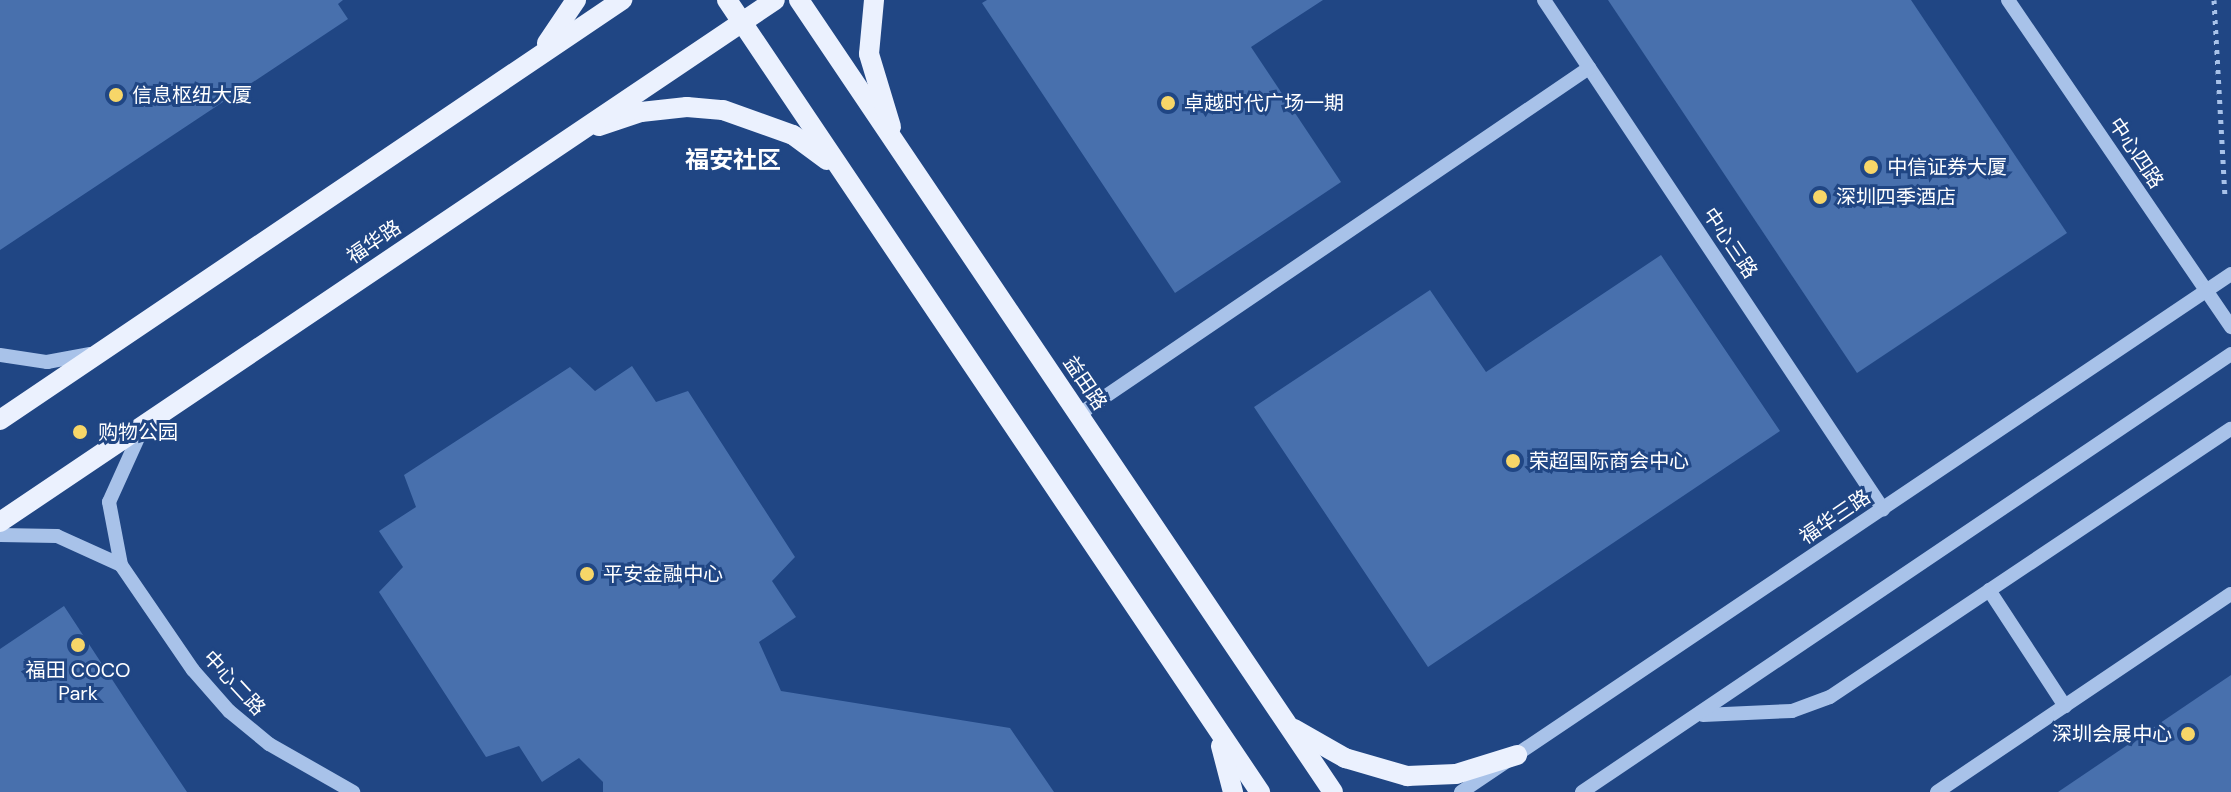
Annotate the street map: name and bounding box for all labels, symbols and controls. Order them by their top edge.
place label: 信息枢纽大厦 [132,83,252,107]
marker: 信息枢纽大厦 [107,86,125,104]
place label: 卓越时代广场一期 [1184,91,1344,115]
marker: 卓越时代广场一期 [1159,94,1177,112]
street label: 中心四路 [2104,113,2168,193]
district label: 福安社区 [685,146,781,174]
place label: 中信证券大厦 [1887,155,2007,179]
marker: 中信证券大厦 [1862,158,1880,176]
place label: 深圳四季酒店 [1836,185,1956,209]
marker: 深圳四季酒店 [1811,188,1829,206]
street label: 中心三路 [1698,203,1762,283]
street label: 福华路 [342,215,406,269]
street label: 益田路 [1058,351,1112,415]
place label: 购物公园 [98,420,178,444]
marker: 购物公园 [69,421,91,443]
place label: 荣超国际商会中心 [1529,449,1689,473]
marker: 荣超国际商会中心 [1504,452,1522,470]
street label: 福华三路 [1795,485,1875,549]
place label: 平安金融中心 [603,562,723,586]
marker: 平安金融中心 [578,565,596,583]
marker: 福田 COCO Park [69,636,87,654]
street label: 中心二路 [198,646,270,720]
place label: 福田 COCO Park [26,658,130,705]
place label: 深圳会展中心 [2052,722,2172,746]
marker: 深圳会展中心 [2179,725,2197,743]

